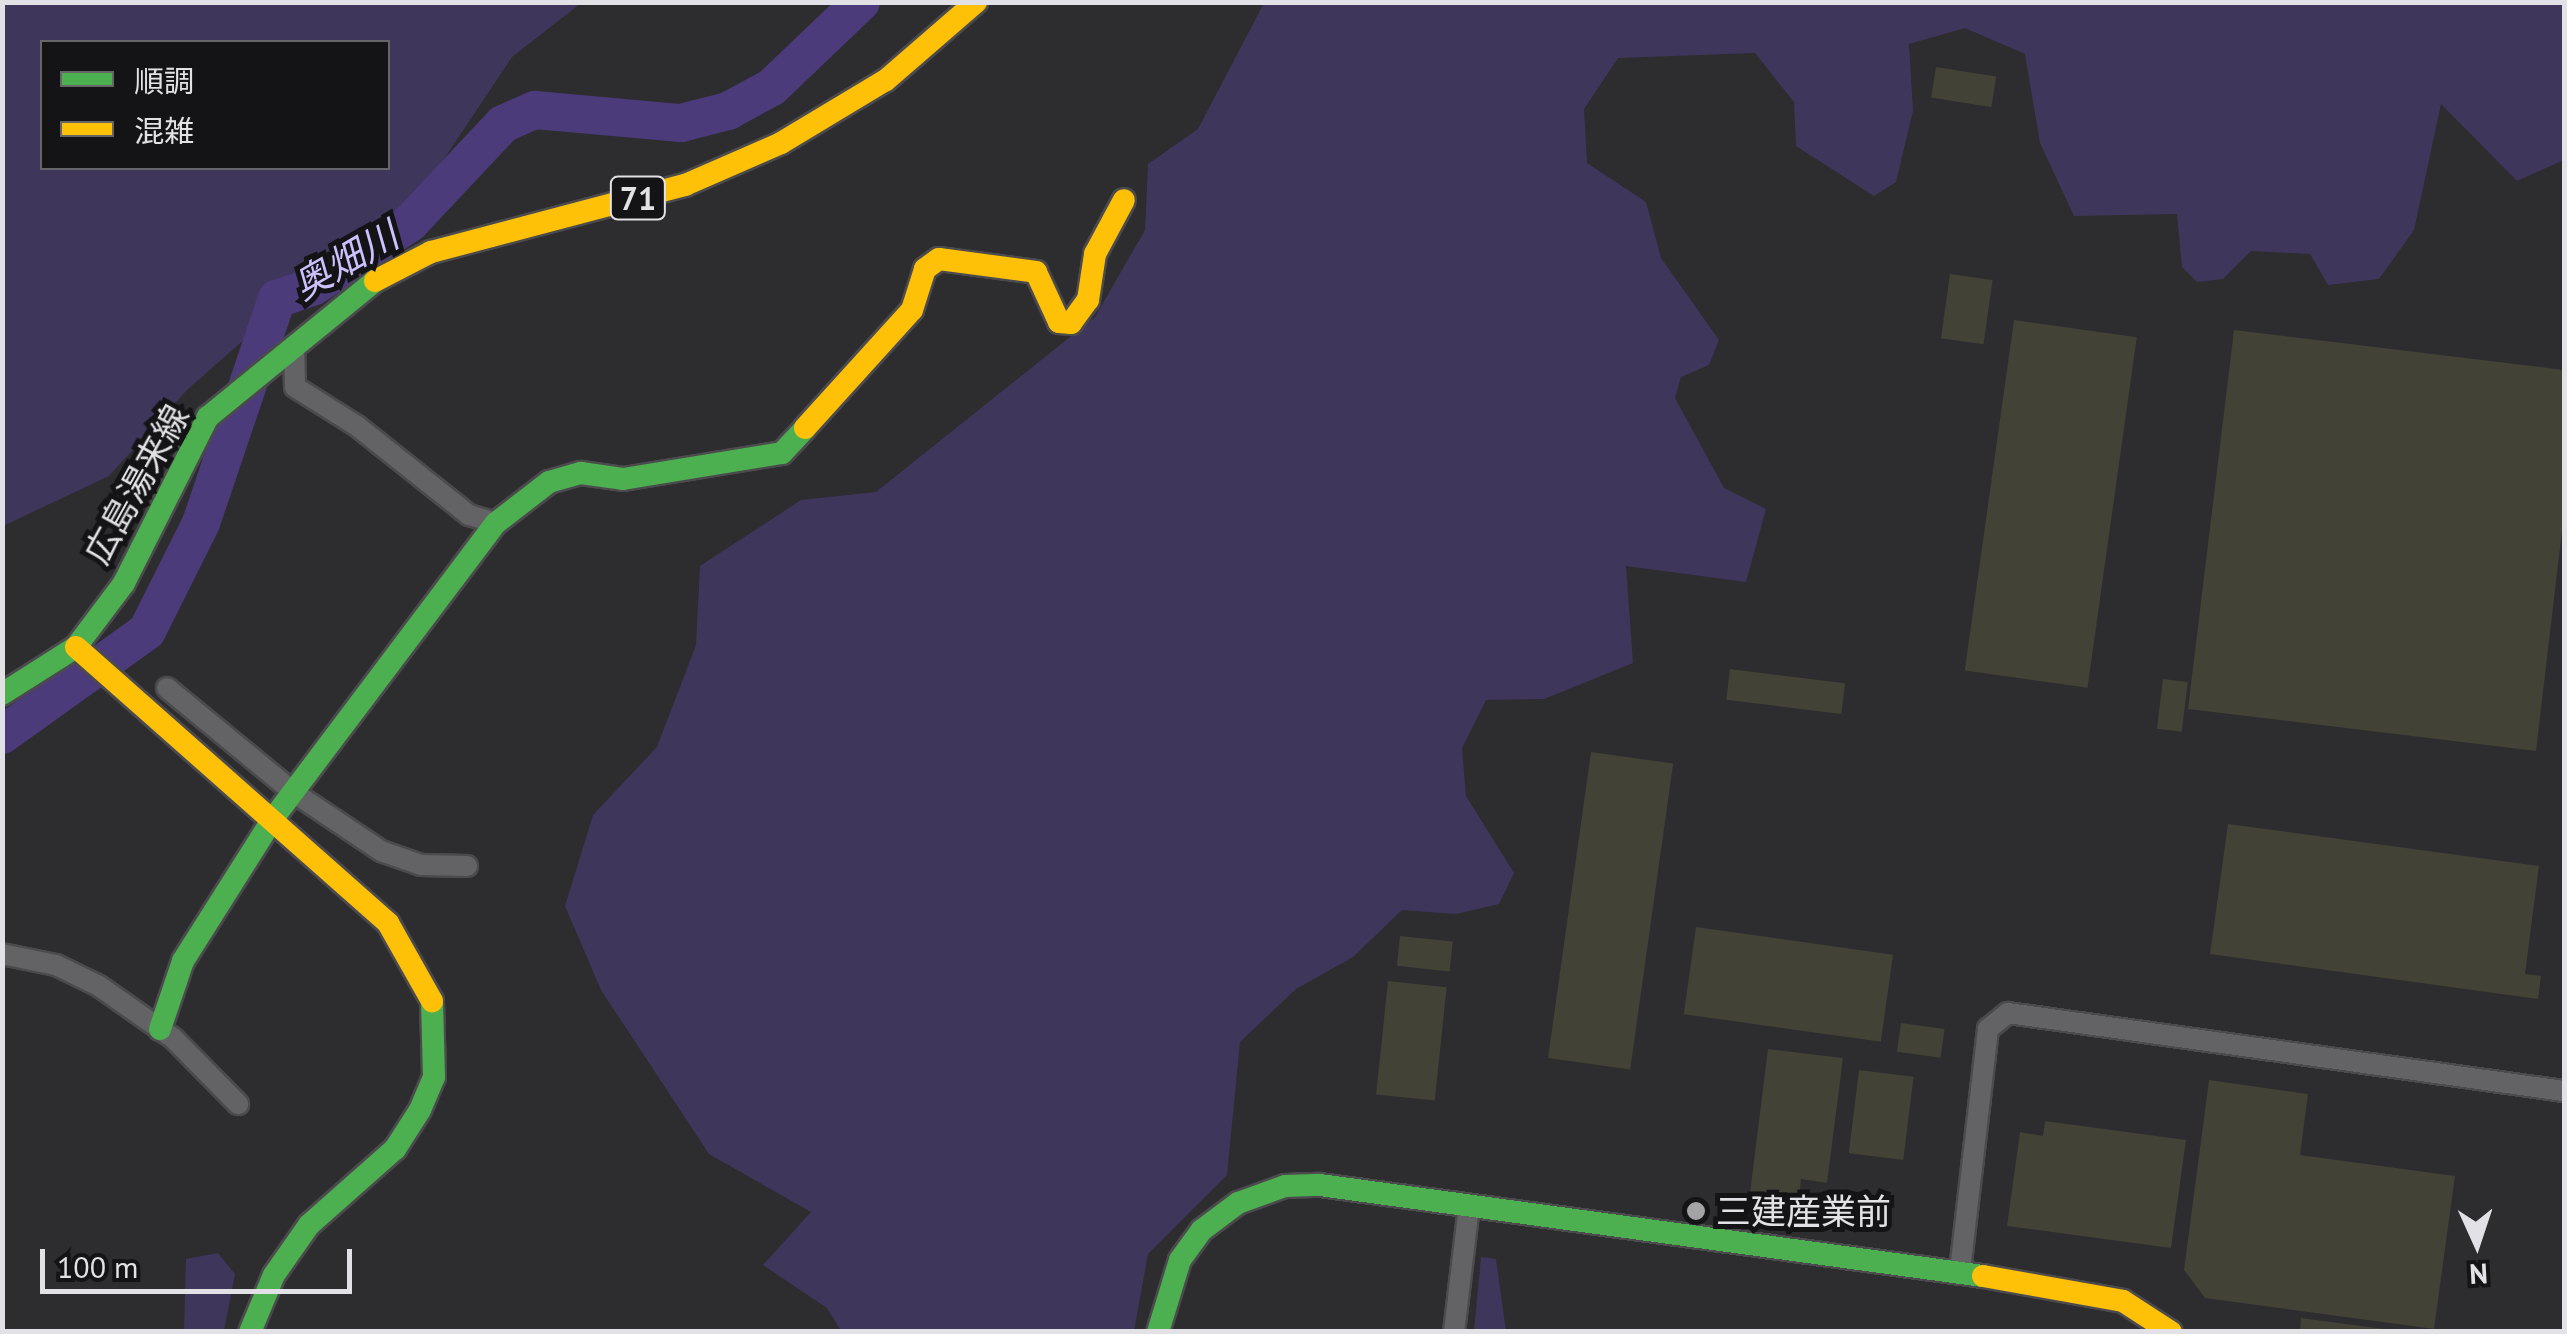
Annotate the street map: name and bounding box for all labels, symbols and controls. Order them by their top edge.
legend [40,40,390,170]
text: 順調 [134,61,194,100]
text: 混雑 [134,111,194,150]
road number: 71 [608,171,668,225]
water label: 奥畑川 [284,212,406,308]
street label: 広島湯来線 [75,397,197,571]
place label: 三建産業前 [1716,1190,1891,1232]
north arrow [2427,1194,2527,1294]
marker: 三建産業前 [1685,1200,1707,1222]
scale bar [45,1229,358,1291]
text: 100 m [57,1247,138,1286]
text: N [2468,1256,2489,1293]

